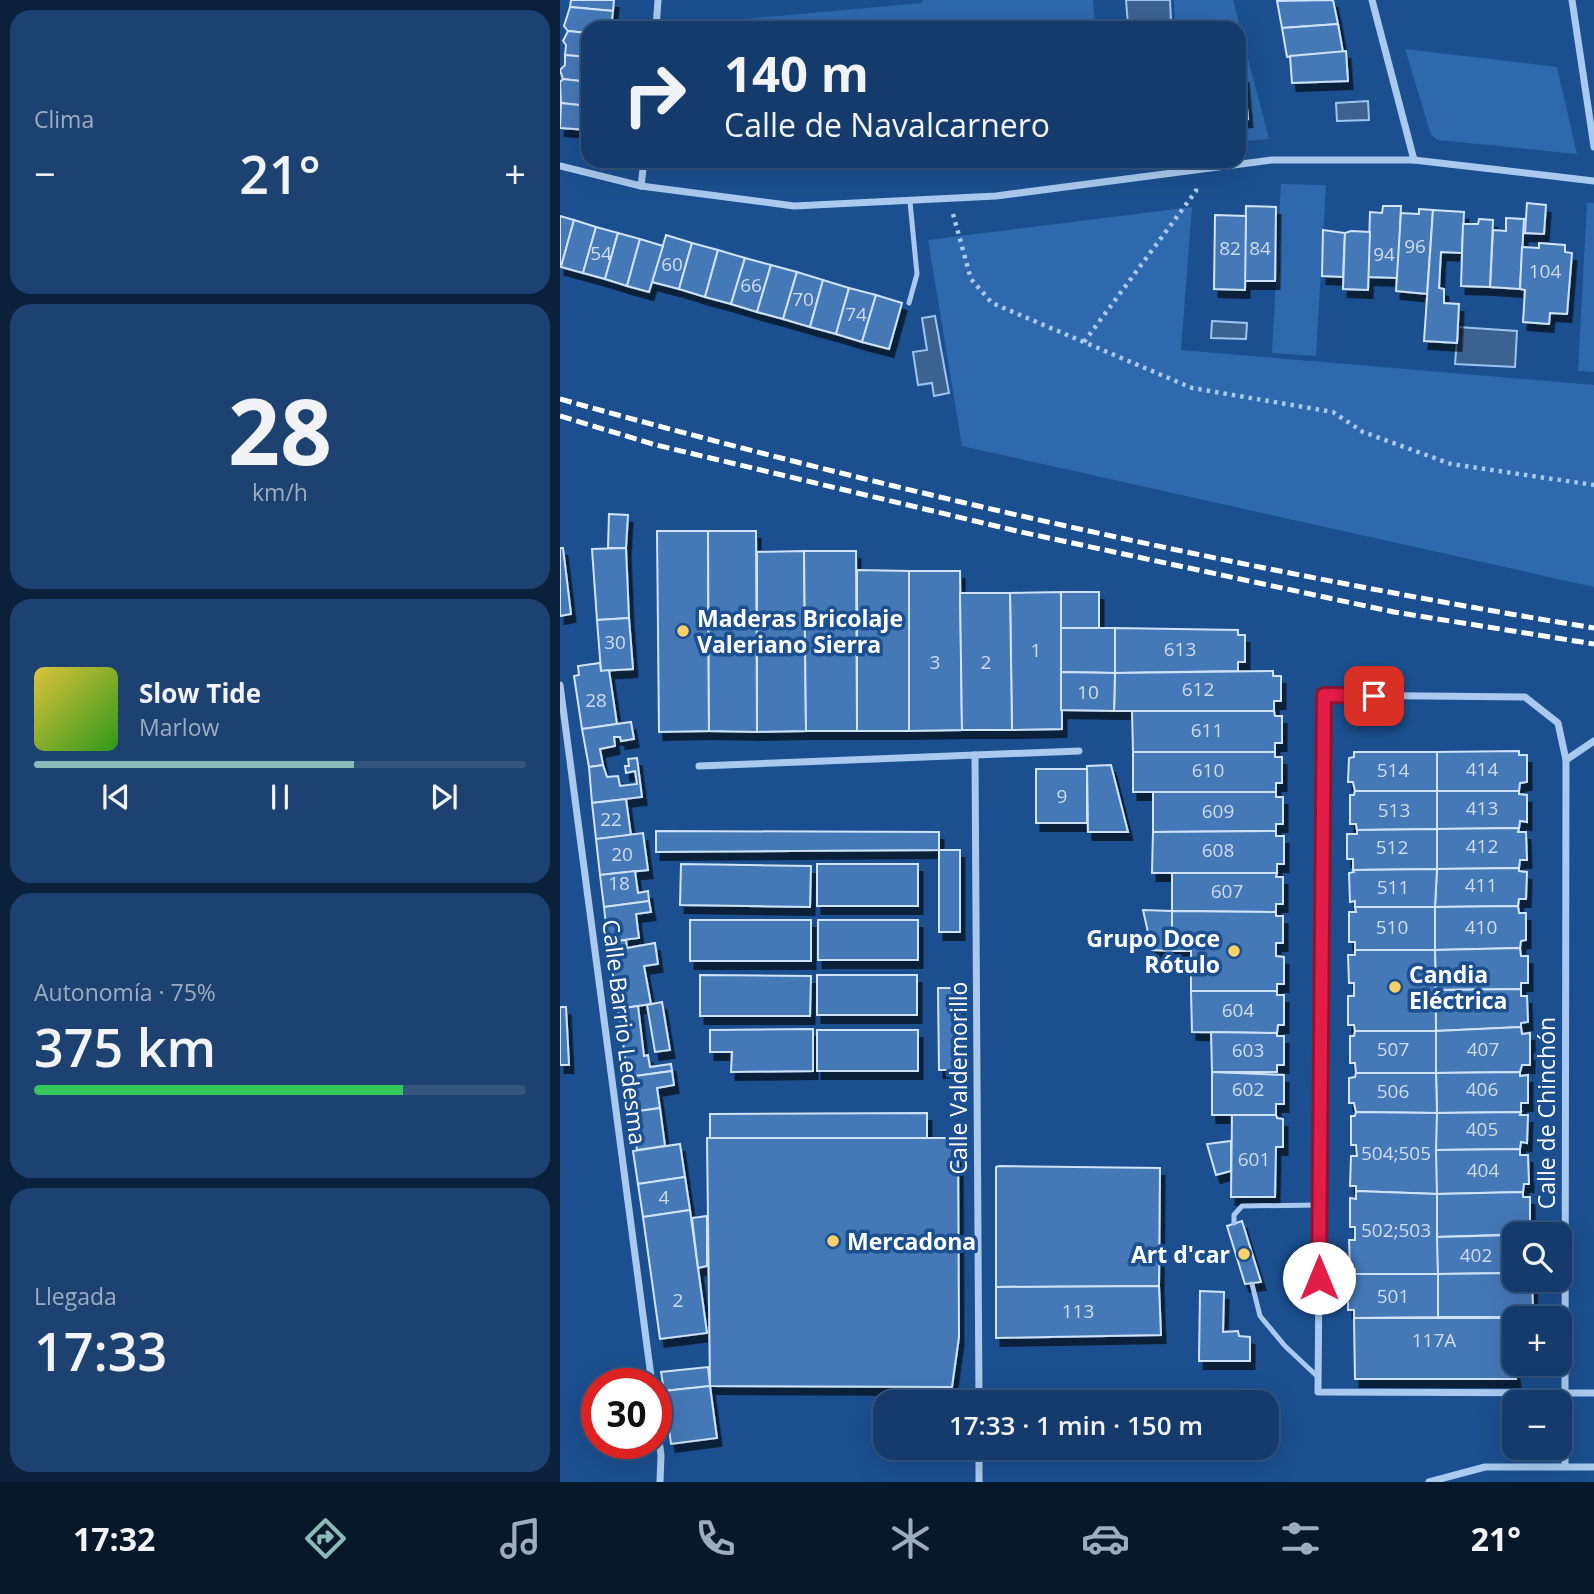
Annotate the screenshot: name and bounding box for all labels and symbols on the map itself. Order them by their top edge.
house number: 96 [1404,233,1426,259]
house number: 82 [1219,235,1241,261]
house number: 84 [1249,235,1271,261]
house number: 54 [590,240,612,266]
house number: 94 [1373,241,1395,267]
house number: 60 [661,251,683,277]
house number: 104 [1529,258,1561,284]
house number: 66 [740,272,762,298]
house number: 70 [792,286,814,312]
house number: 74 [845,301,867,327]
place label: Maderas Bricolaje Valeriano Sierra [697,602,903,660]
marker: Maderas Bricolaje Valeriano Sierra [675,623,691,639]
house number: 30 [604,629,626,655]
house number: 613 [1164,636,1196,662]
house number: 1 [1031,637,1041,663]
house number: 3 [930,649,940,675]
house number: 2 [981,649,991,675]
pin [1344,666,1404,726]
house number: 612 [1182,676,1214,702]
house number: 10 [1077,679,1099,705]
house number: 28 [585,687,607,713]
house number: 611 [1191,717,1223,743]
house number: 414 [1466,756,1498,782]
house number: 610 [1192,757,1224,783]
house number: 514 [1377,757,1409,783]
house number: 9 [1057,783,1067,809]
house number: 413 [1466,795,1498,821]
house number: 513 [1378,797,1410,823]
house number: 609 [1202,798,1234,824]
house number: 22 [600,806,622,832]
house number: 412 [1466,833,1498,859]
house number: 512 [1376,834,1408,860]
house number: 608 [1202,837,1234,863]
house number: 20 [611,841,633,867]
house number: 18 [608,870,630,896]
house number: 411 [1465,872,1497,898]
house number: 511 [1377,874,1409,900]
house number: 607 [1211,878,1243,904]
house number: 510 [1376,914,1408,940]
house number: 410 [1465,914,1497,940]
street label: Calle Barrio Ledesma [595,918,655,1146]
place label: Grupo Doce Rótulo [1086,922,1220,980]
marker: Grupo Doce Rótulo [1226,943,1242,959]
place label: Candia Eléctrica [1409,958,1507,1016]
marker: Candia Eléctrica [1387,979,1403,995]
street label: Calle Valdemorillo [942,982,974,1174]
house number: 604 [1222,997,1254,1023]
street label: Calle de Chinchón [1530,1017,1562,1209]
house number: 507 [1377,1036,1409,1062]
house number: 407 [1467,1036,1499,1062]
house number: 603 [1232,1037,1264,1063]
house number: 602 [1232,1076,1264,1102]
house number: 406 [1466,1076,1498,1102]
house number: 506 [1377,1078,1409,1104]
house number: 405 [1466,1116,1498,1142]
house number: 504;505 [1361,1140,1431,1166]
house number: 601 [1238,1146,1270,1172]
house number: 404 [1467,1157,1499,1183]
house number: 4 [659,1184,670,1210]
house number: 502;503 [1361,1217,1431,1243]
place label: Mercadona [847,1225,976,1257]
marker: Mercadona [825,1233,841,1249]
place label: Art d'car [1131,1238,1230,1270]
position arrow [1282,1241,1356,1315]
house number: 402 [1460,1242,1492,1268]
marker: Art d'car [1236,1246,1252,1262]
house number: 501 [1377,1283,1409,1309]
house number: 2 [673,1287,683,1313]
house number: 113 [1062,1298,1094,1324]
house number: 117A [1412,1327,1456,1353]
speed limit sign: 30 [581,1368,672,1459]

